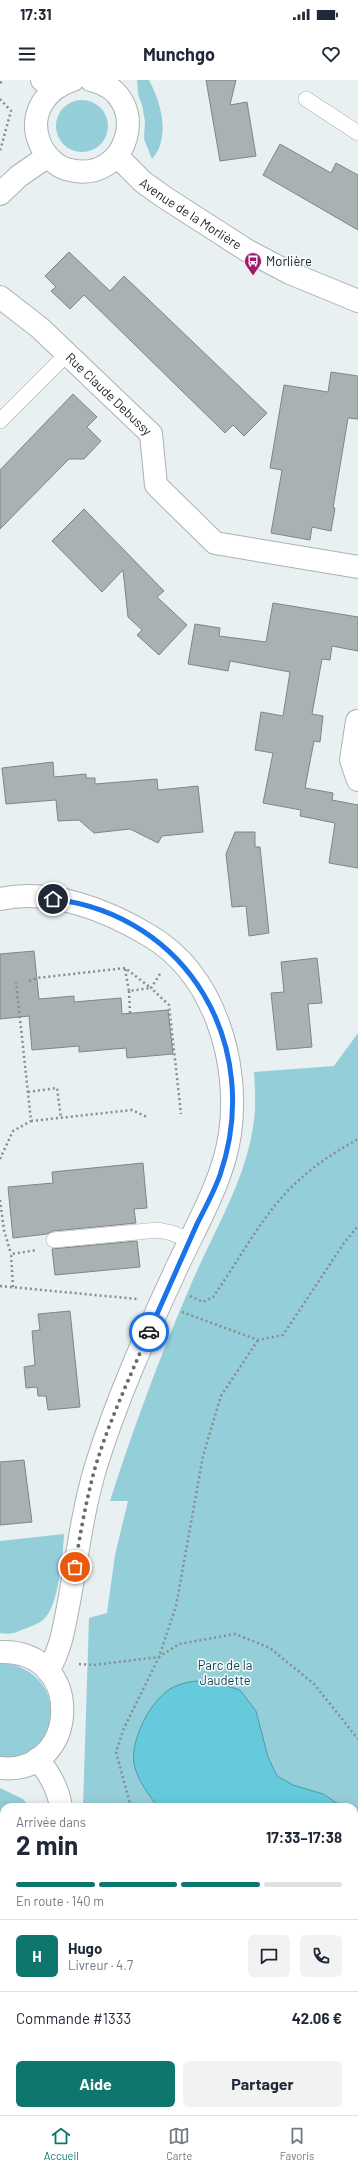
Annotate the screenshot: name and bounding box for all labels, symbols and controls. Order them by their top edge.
text: 17:31 [20,5,52,23]
icon: menu [16,43,38,65]
text: Munchgo [143,43,215,65]
icon: heart [320,43,342,65]
street label: Avenue de la Morlière [137,174,245,253]
bus stop icon: Morlière [243,251,263,276]
place label: Morlière [266,253,312,269]
street label: Rue Claude Debussy [63,349,155,439]
pin [36,882,70,916]
icon: home [42,888,64,910]
courier [129,1312,169,1352]
icon: car [138,1321,160,1343]
pin [58,1550,92,1584]
icon: bag [64,1556,86,1578]
park label: Parc de la Jaudette [198,1657,252,1688]
text: Arrivée dans [16,1814,86,1830]
text: 17:33–17:38 [266,1828,342,1846]
text: 2 min [16,1829,78,1860]
text: En route · 140 m [16,1893,104,1909]
button: chat [248,1935,290,1977]
button: phone [300,1935,342,1977]
text: Hugo [68,1939,102,1957]
text: H [32,1947,42,1965]
text: Livreur · 4.7 [68,1957,133,1973]
text: Commande #1333 [16,2009,131,2027]
text: 42.06 € [292,2009,342,2027]
button: Aide [16,2061,175,2107]
button: Partager [183,2061,342,2107]
tab: Accueil [44,2125,79,2162]
tab: Carte [166,2125,192,2162]
tab: Favoris [280,2125,314,2162]

